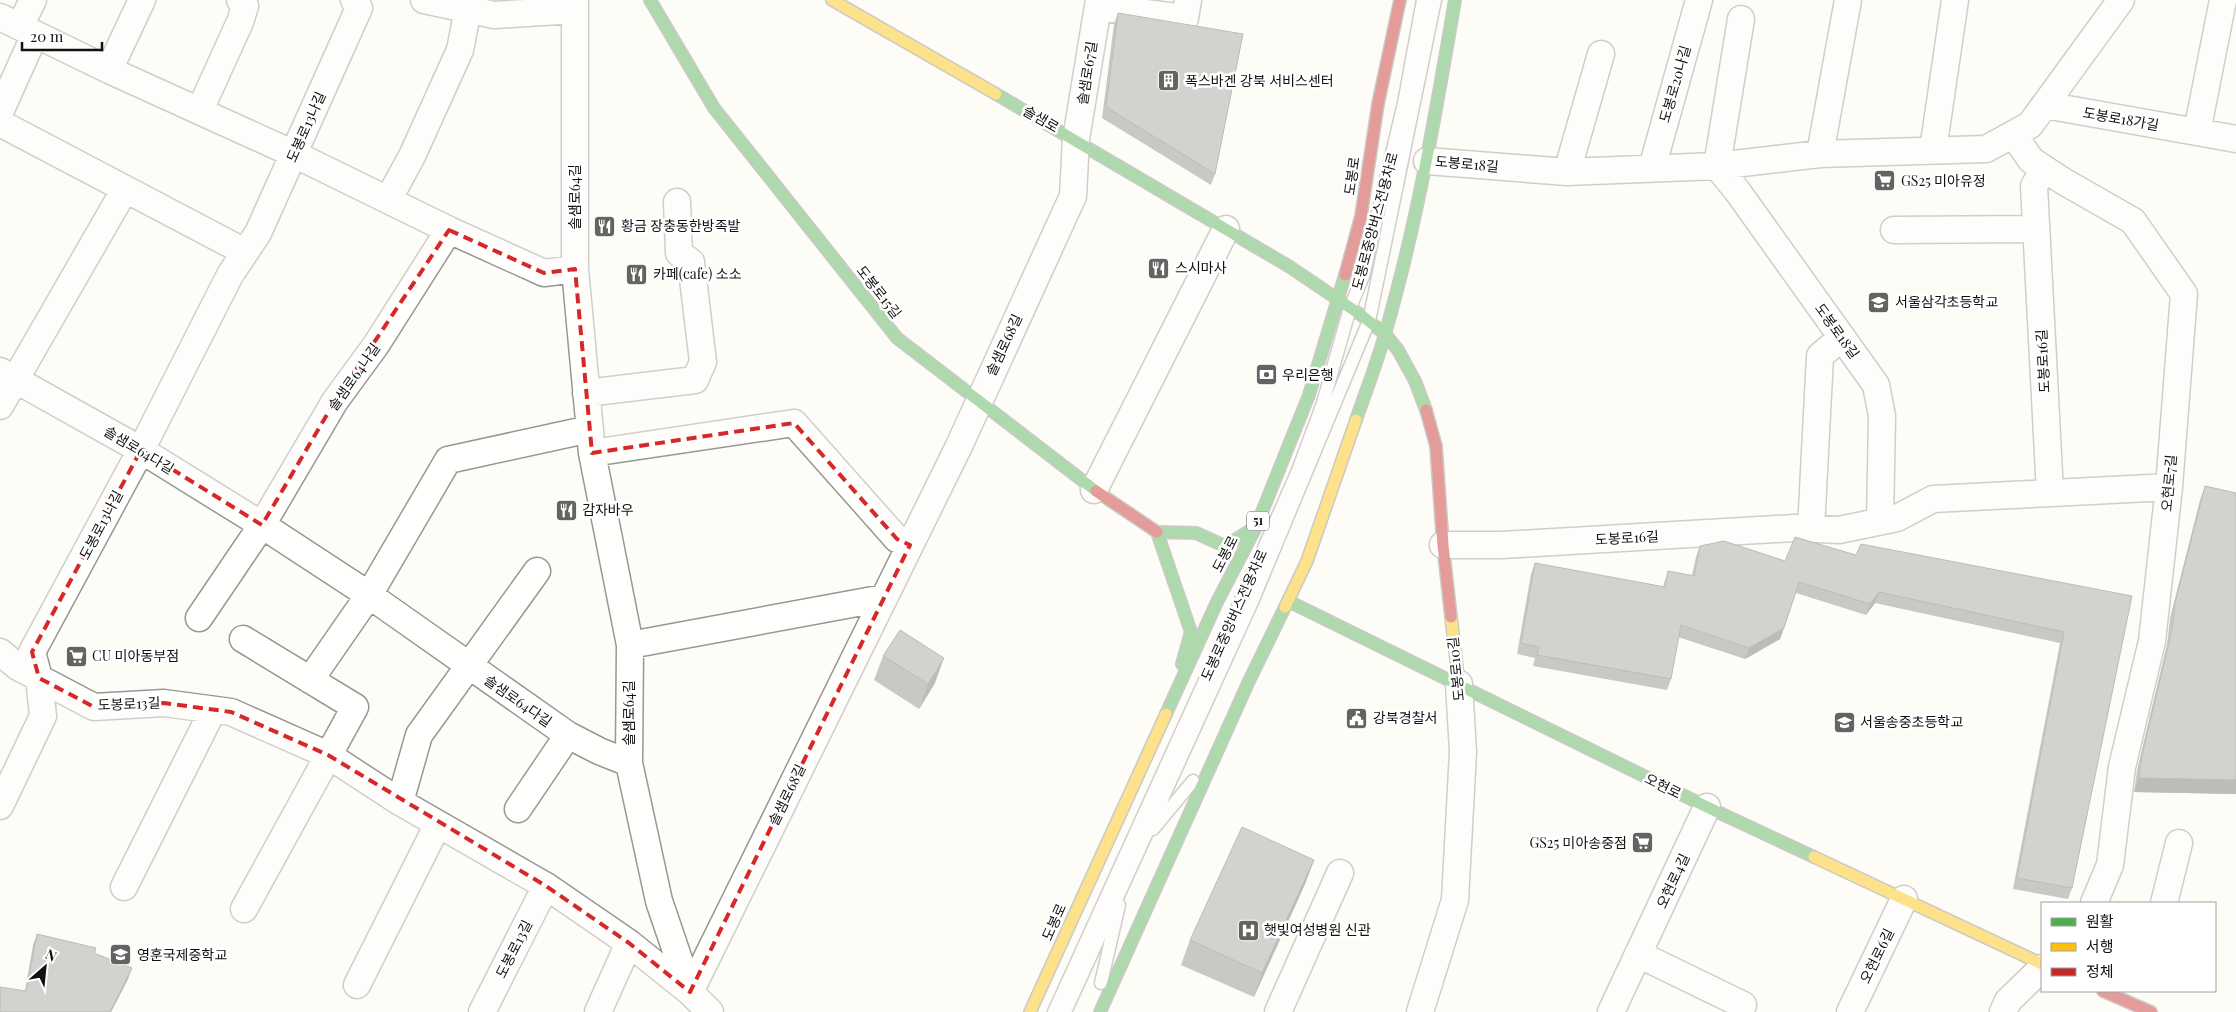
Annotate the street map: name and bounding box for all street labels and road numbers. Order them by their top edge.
street label: 솔샘로67길 [1072,40,1101,106]
street label: 도봉로20나길 [1654,43,1695,125]
street label: 도봉로13나길 [281,88,330,165]
street label: 솔샘로 [1020,101,1063,137]
street label: 도봉로18가길 [2082,102,2161,135]
street label: 도봉로중앙버스전용차로 [1347,150,1402,292]
street label: 도봉로18길 [1434,151,1500,176]
street label: 도봉로 [1339,155,1364,196]
street label: 솔샘로64길 [565,164,584,230]
street label: 도봉로15길 [853,261,906,322]
street label: 도봉로18길 [1811,299,1864,362]
street label: 솔샘로68길 [981,311,1026,379]
street label: 도봉로16길 [2031,329,2054,393]
street label: 솔샘로64나길 [323,339,384,414]
street label: 솔샘로64다길 [101,421,178,478]
street label: 오현로7길 [2157,454,2180,512]
street label: 도봉로13나길 [74,487,127,563]
road number: 51 [1247,512,1269,530]
street label: 도봉로16길 [1595,526,1659,549]
street label: 도봉로 [1207,532,1242,575]
street label: 도봉로중앙버스전용차로 [1196,546,1271,683]
street label: 도봉로10길 [1443,636,1468,702]
street label: 솔샘로64다길 [481,670,556,731]
street label: 솔샘로64길 [619,680,638,746]
street label: 도봉로13길 [97,693,161,714]
street label: 솔샘로68길 [764,761,810,829]
street label: 오현로 [1642,769,1685,803]
street label: 오현로4길 [1652,850,1694,911]
street label: 도봉로 [1037,900,1070,943]
street label: 도봉로13길 [491,916,536,981]
street label: 오현로6길 [1855,925,1898,986]

